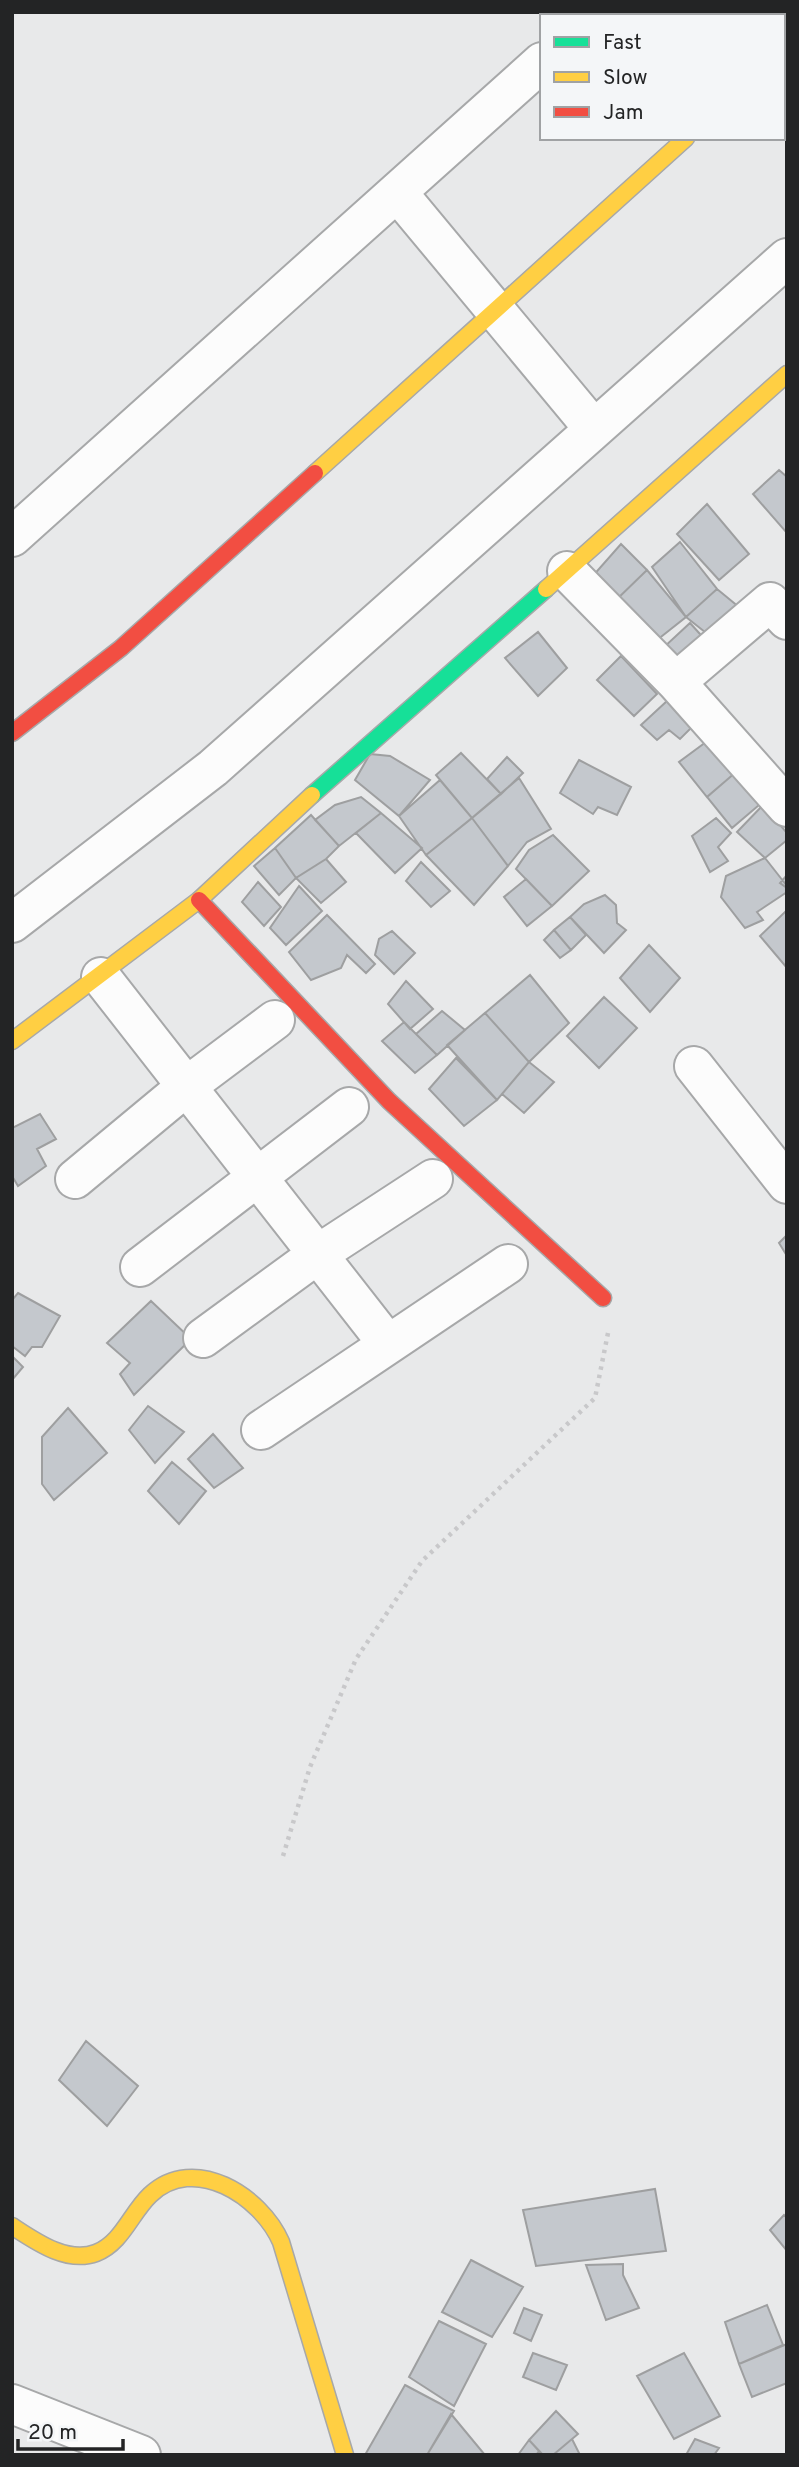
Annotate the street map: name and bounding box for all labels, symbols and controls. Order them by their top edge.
legend [540,14,785,140]
text: Fast [603,30,642,57]
text: Slow [603,65,648,92]
text: Jam [603,100,644,127]
scale bar [18,2408,122,2452]
text: 20 m [28,2420,77,2447]

